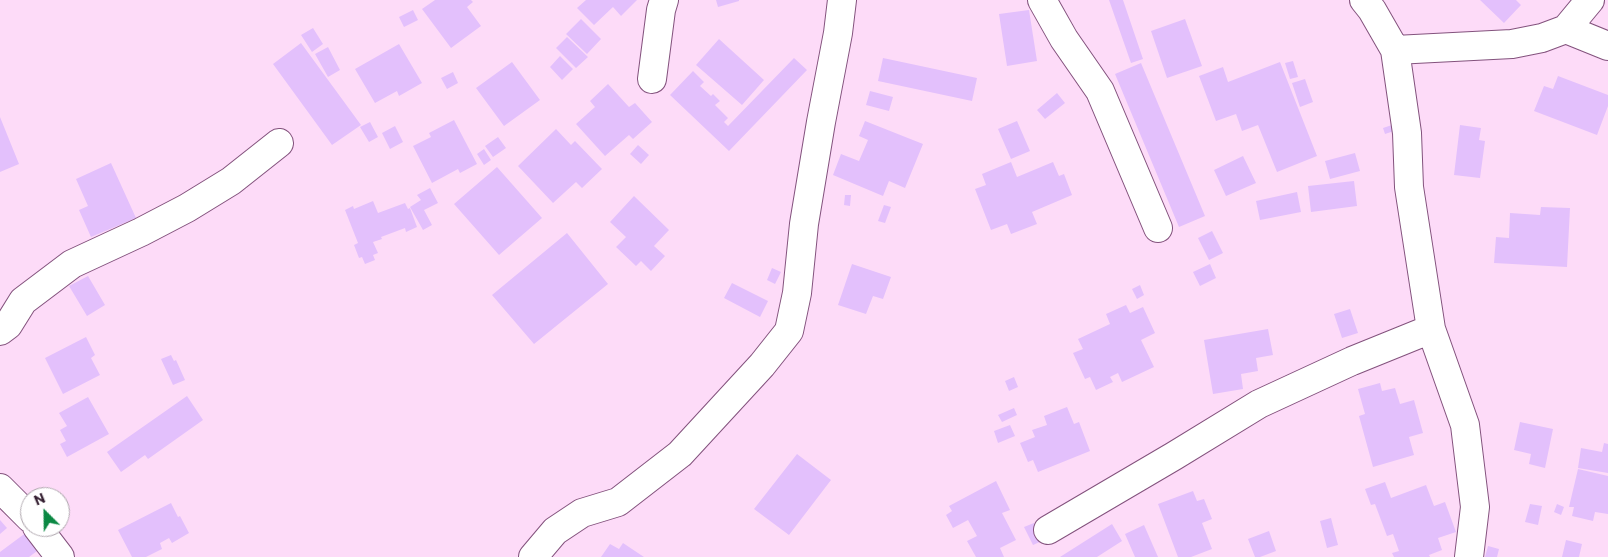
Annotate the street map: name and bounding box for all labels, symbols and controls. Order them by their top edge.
north arrow [20,487,70,537]
text: N [31,489,47,509]

